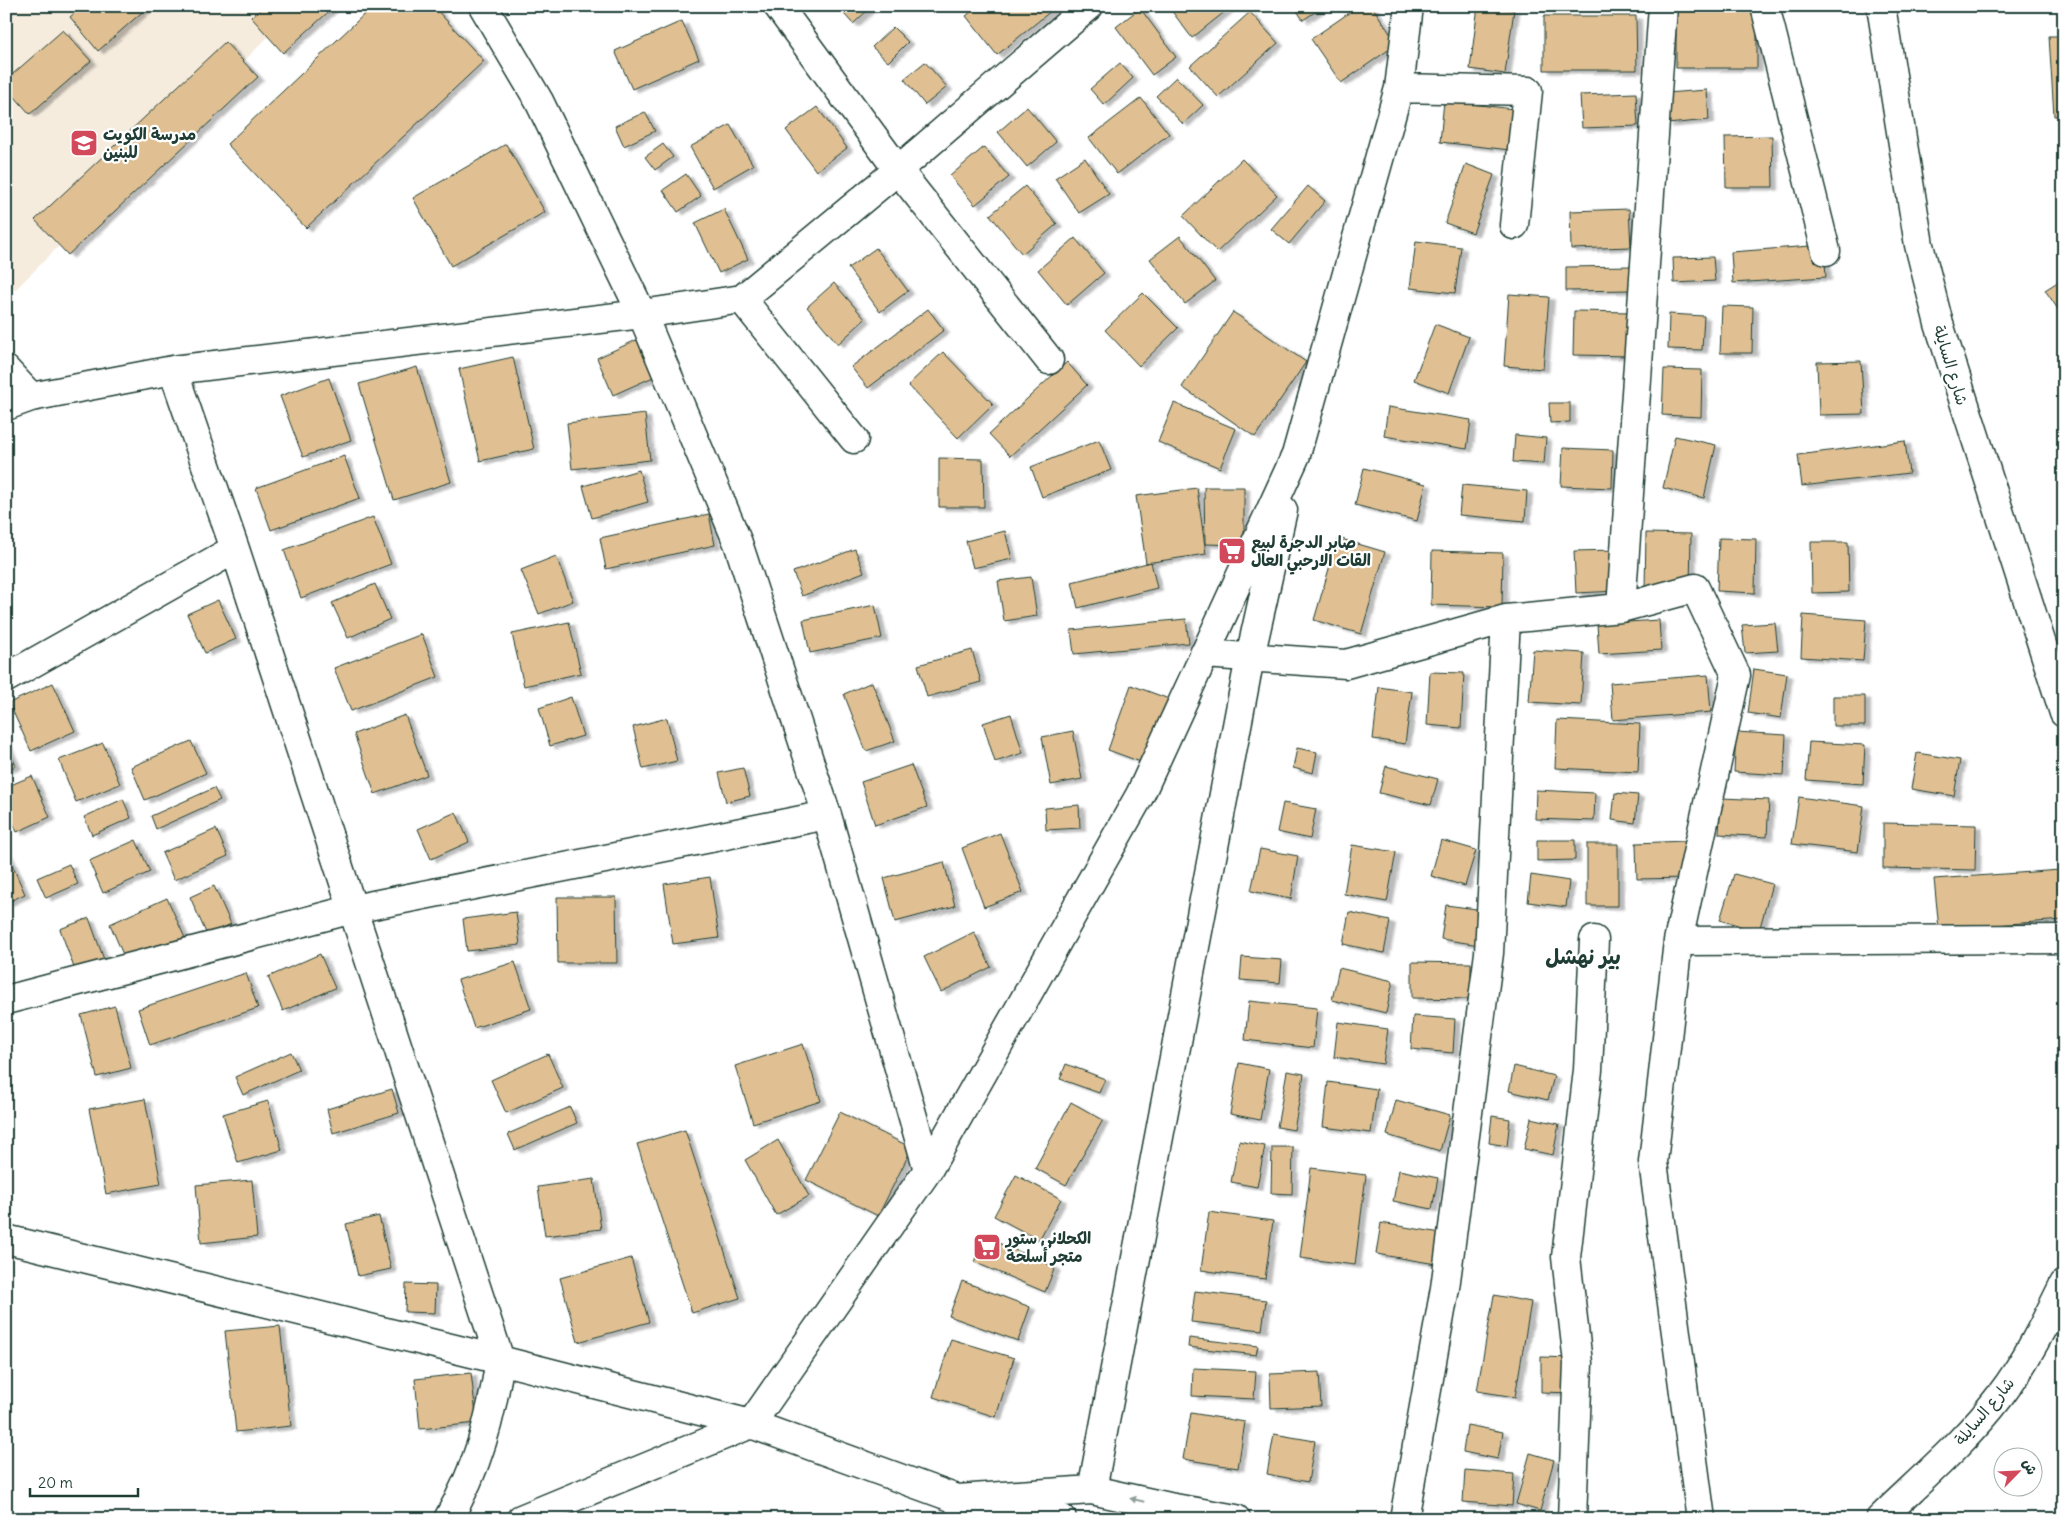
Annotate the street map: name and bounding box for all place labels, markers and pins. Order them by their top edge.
place label: مدرسة الكويت للبنين [103,124,196,162]
school or university icon: مدرسة الكويت للبنين [69,128,99,158]
place label: صابر الدجرة لبيع القات الارحبي العال [1251,532,1371,575]
supermarket icon: صابر الدجرة لبيع القات الارحبي العال [1217,536,1247,566]
place label: الكحلاني ستور متجر أسلحة [1004,1228,1091,1266]
supermarket icon: الكحلاني ستور متجر أسلحة [972,1232,1002,1262]

